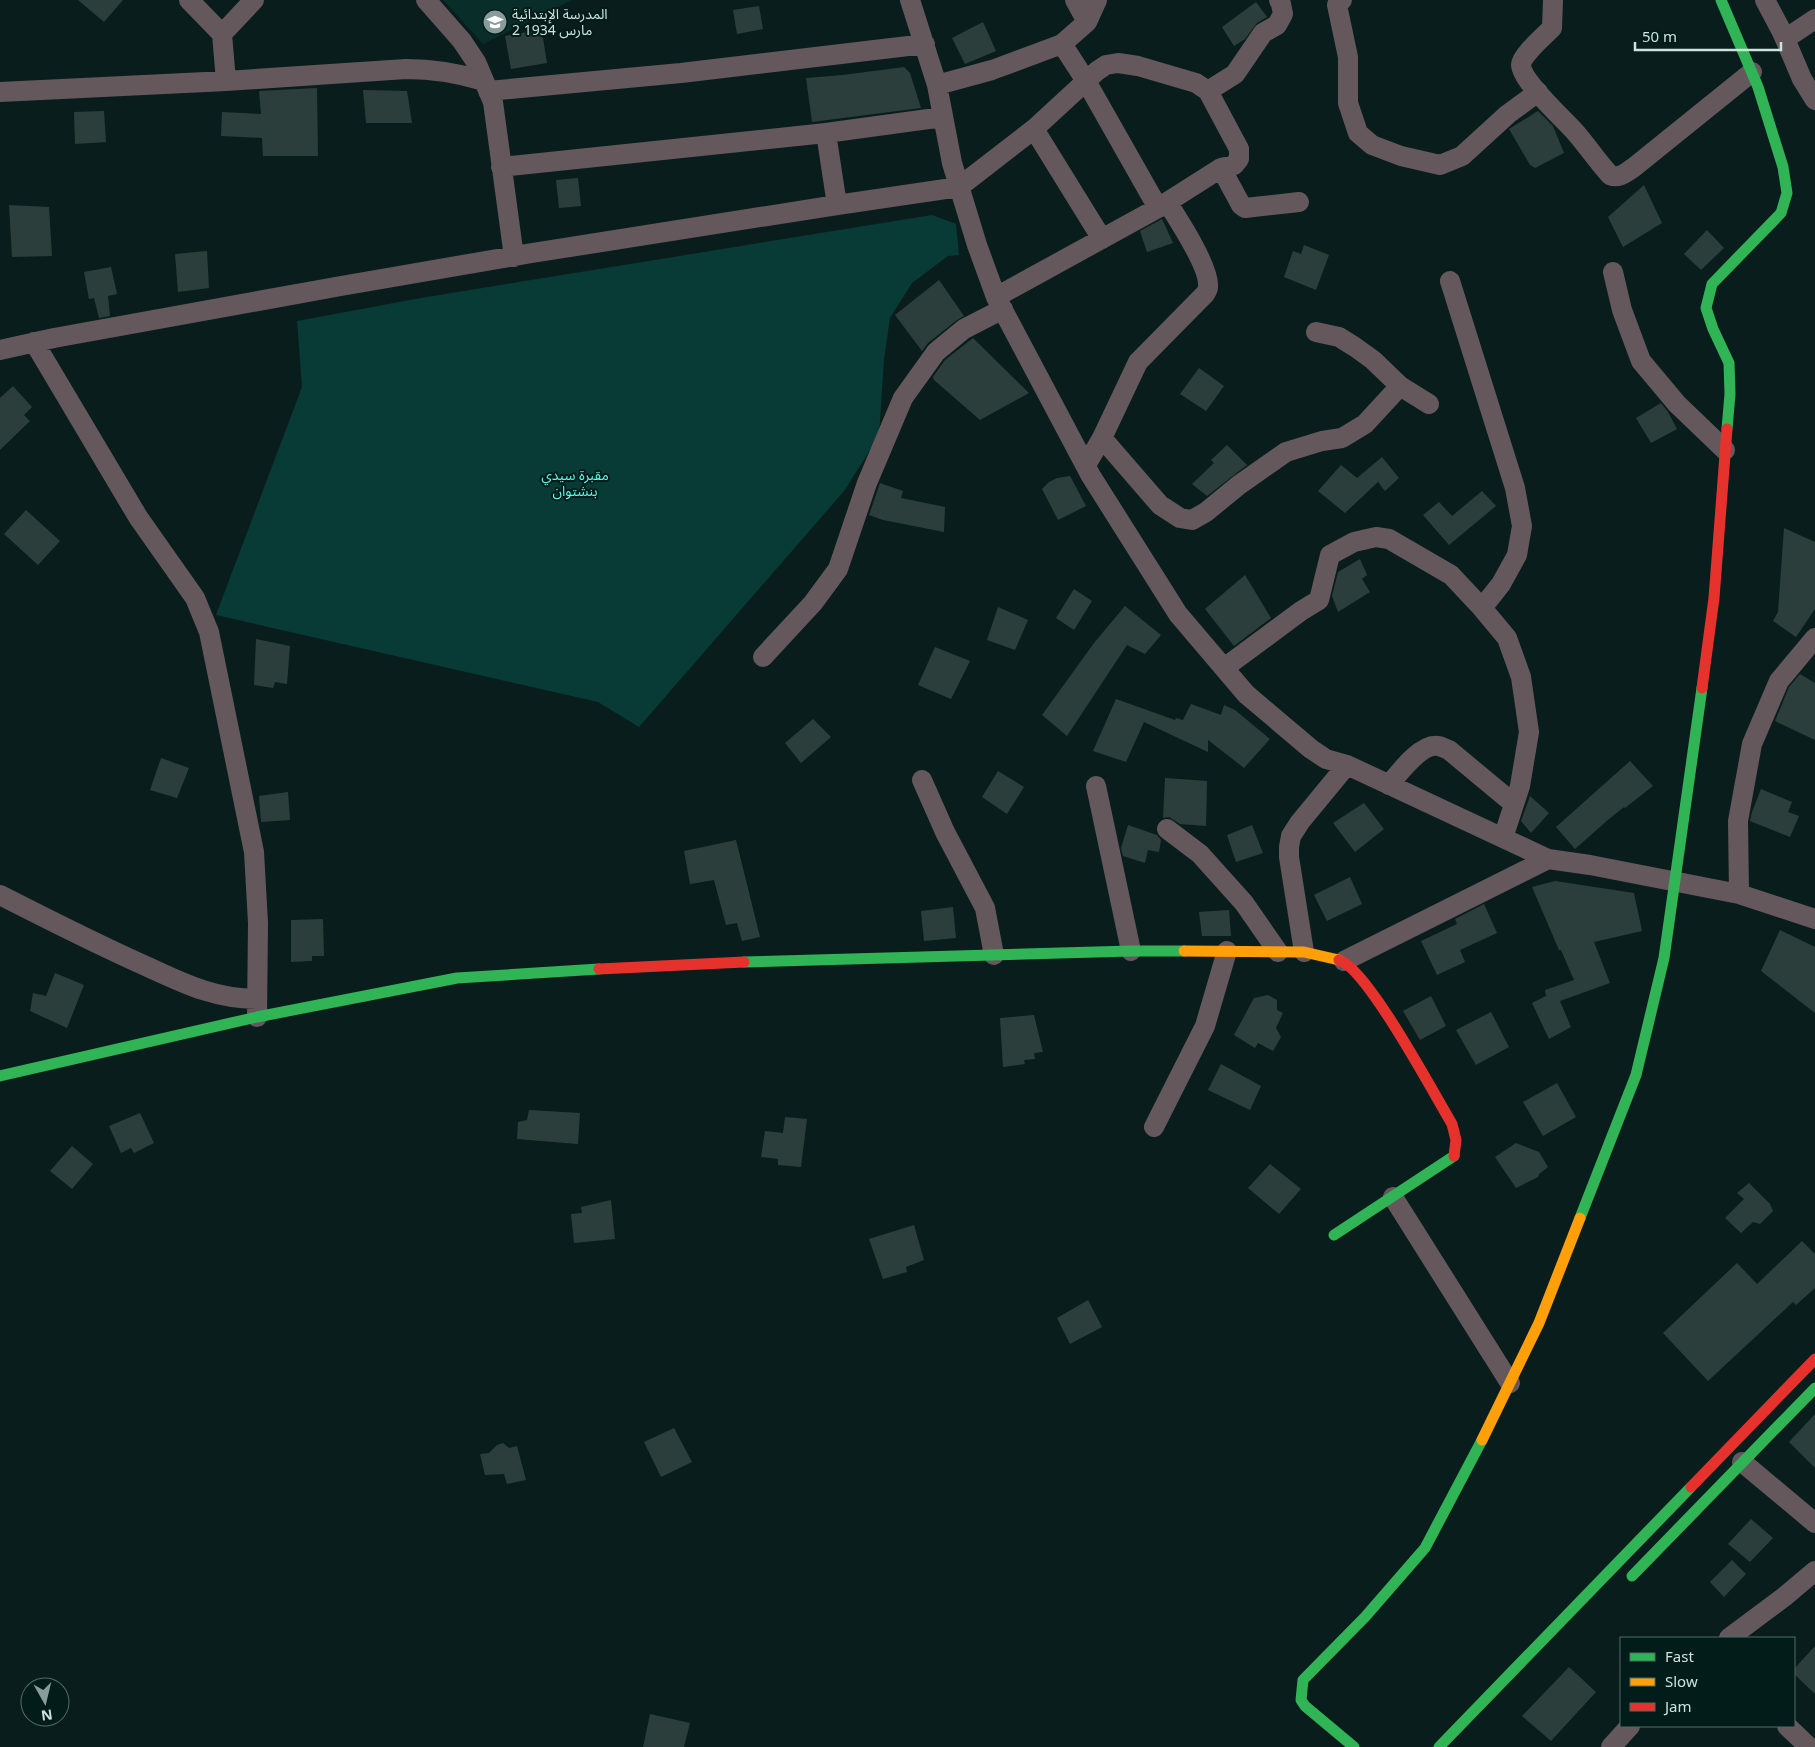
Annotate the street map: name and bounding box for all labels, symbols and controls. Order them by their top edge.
place label: المدرسة الإبتدائية 2 مارس 1934 [512,4,608,39]
school or university icon: المدرسة الإبتدائية 2 مارس 1934 [482,9,508,35]
scale bar [1635,20,1781,52]
text: 50 m [1642,26,1677,46]
park label: مقبرة سيدي بنشتوان [541,465,609,500]
legend [1620,1637,1795,1727]
text: Fast [1665,1646,1694,1666]
text: Slow [1665,1671,1698,1691]
north arrow [20,1677,70,1727]
text: Jam [1663,1696,1692,1716]
text: N [40,1705,54,1726]

